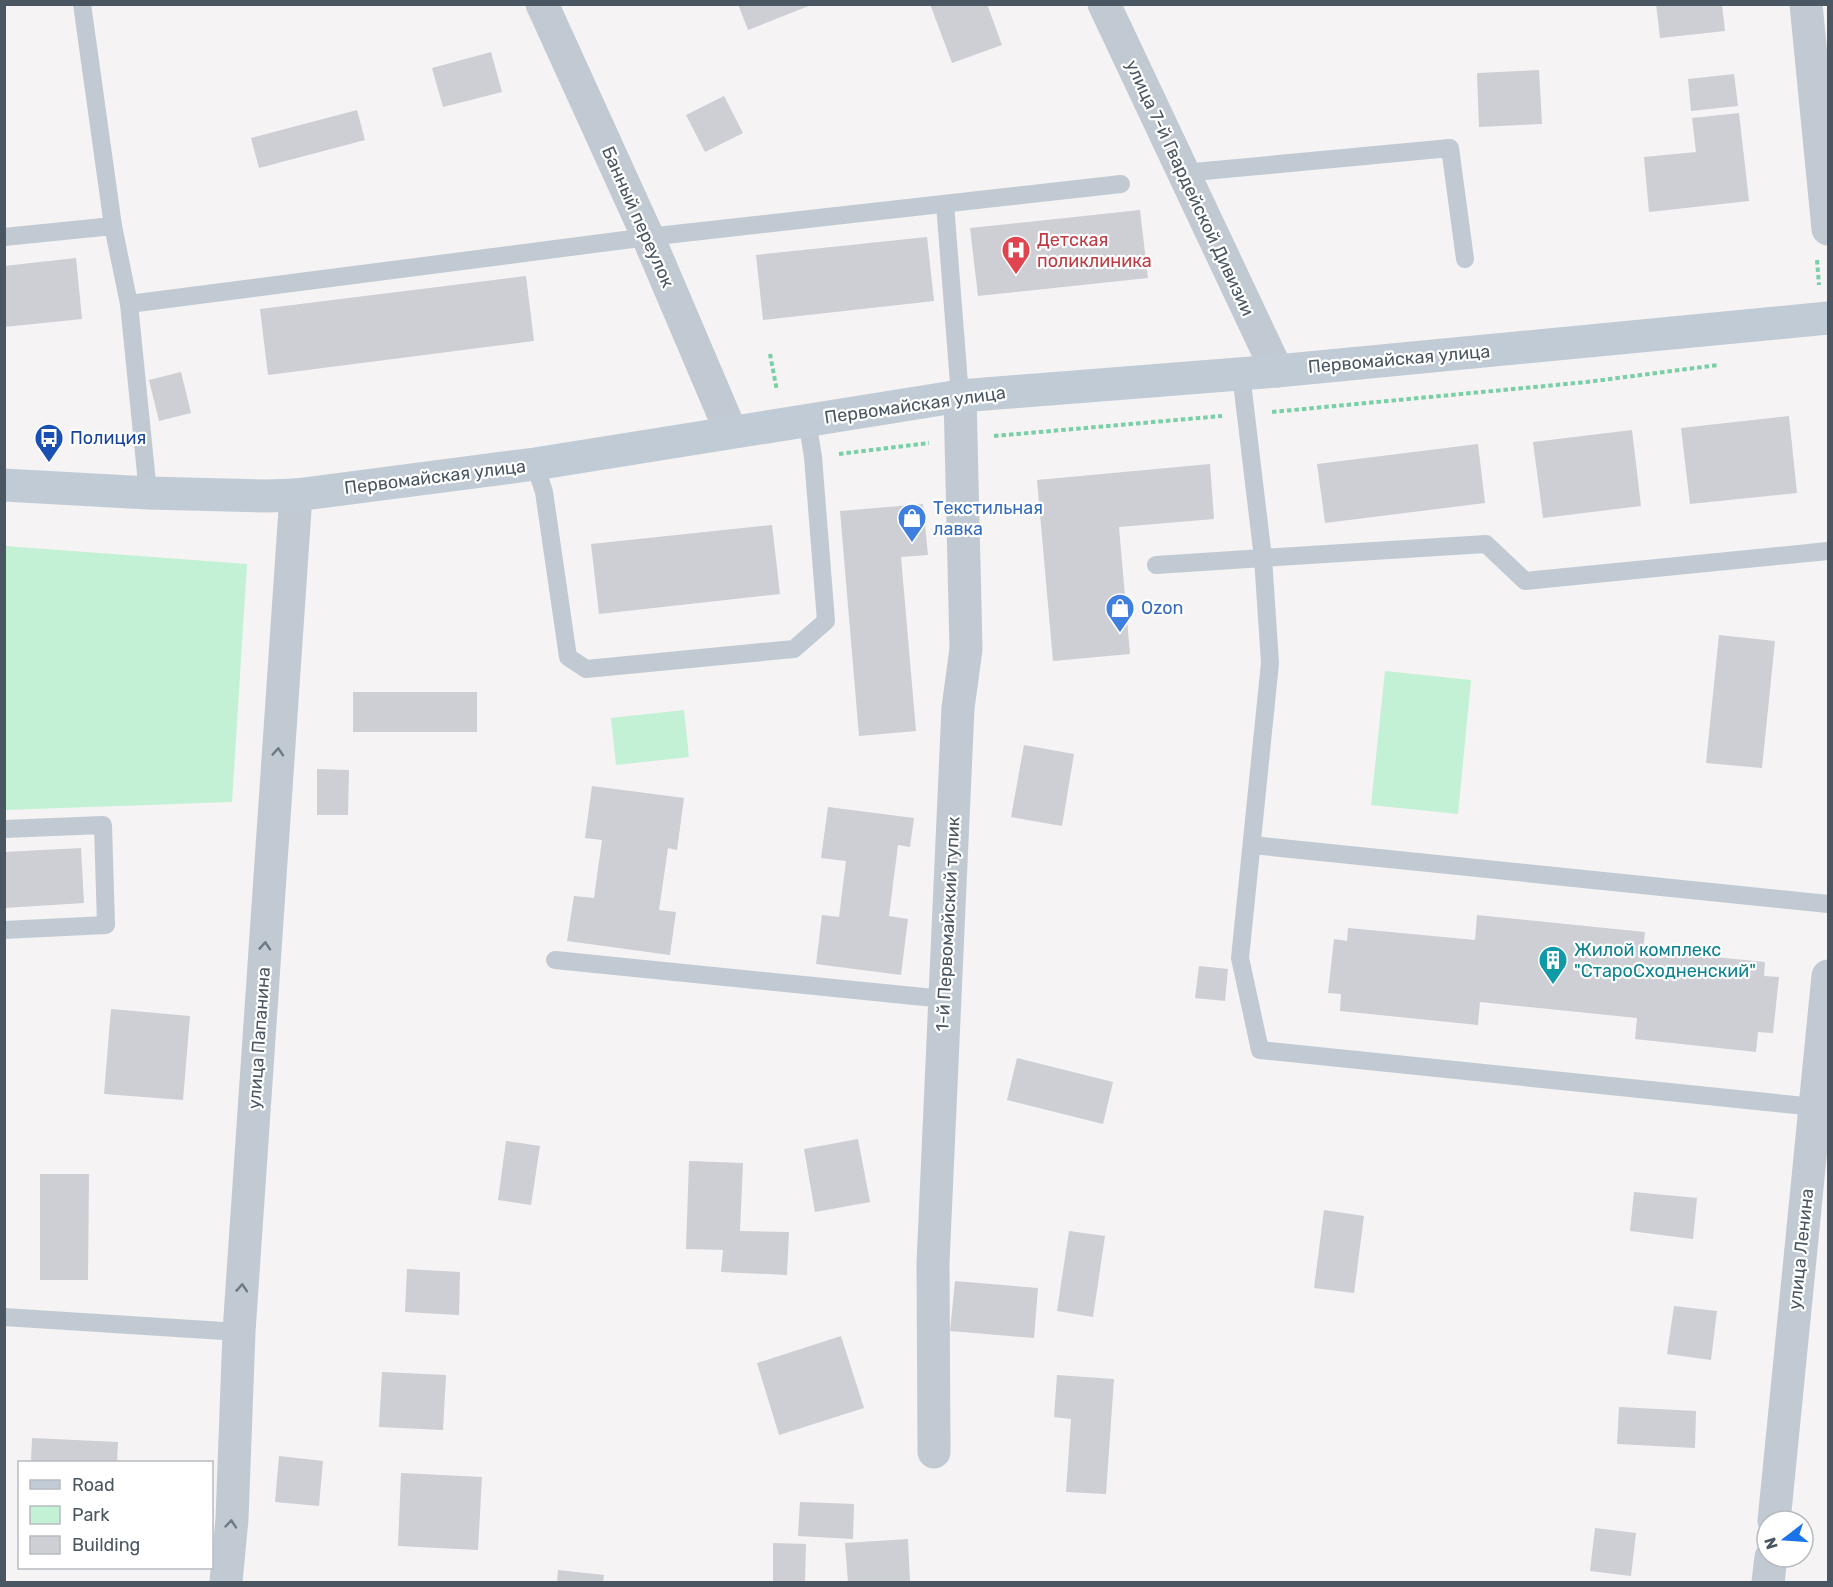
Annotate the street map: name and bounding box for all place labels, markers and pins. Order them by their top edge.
place label: Детская поликлиника [1037,229,1152,272]
hospital icon: Детская поликлиника [1000,234,1032,276]
bus stop icon: Полиция [33,422,65,464]
place label: Полиция [70,427,146,449]
place label: Текстильная лавка [933,497,1043,540]
shop icon: Текстильная лавка [896,502,928,544]
shop icon: Ozon [1104,592,1136,634]
place label: Ozon [1141,597,1183,619]
place label: Жилой комплекс "СтароСходненский" [1574,939,1756,982]
building icon: Жилой комплекс "СтароСходненский" [1537,944,1569,986]

